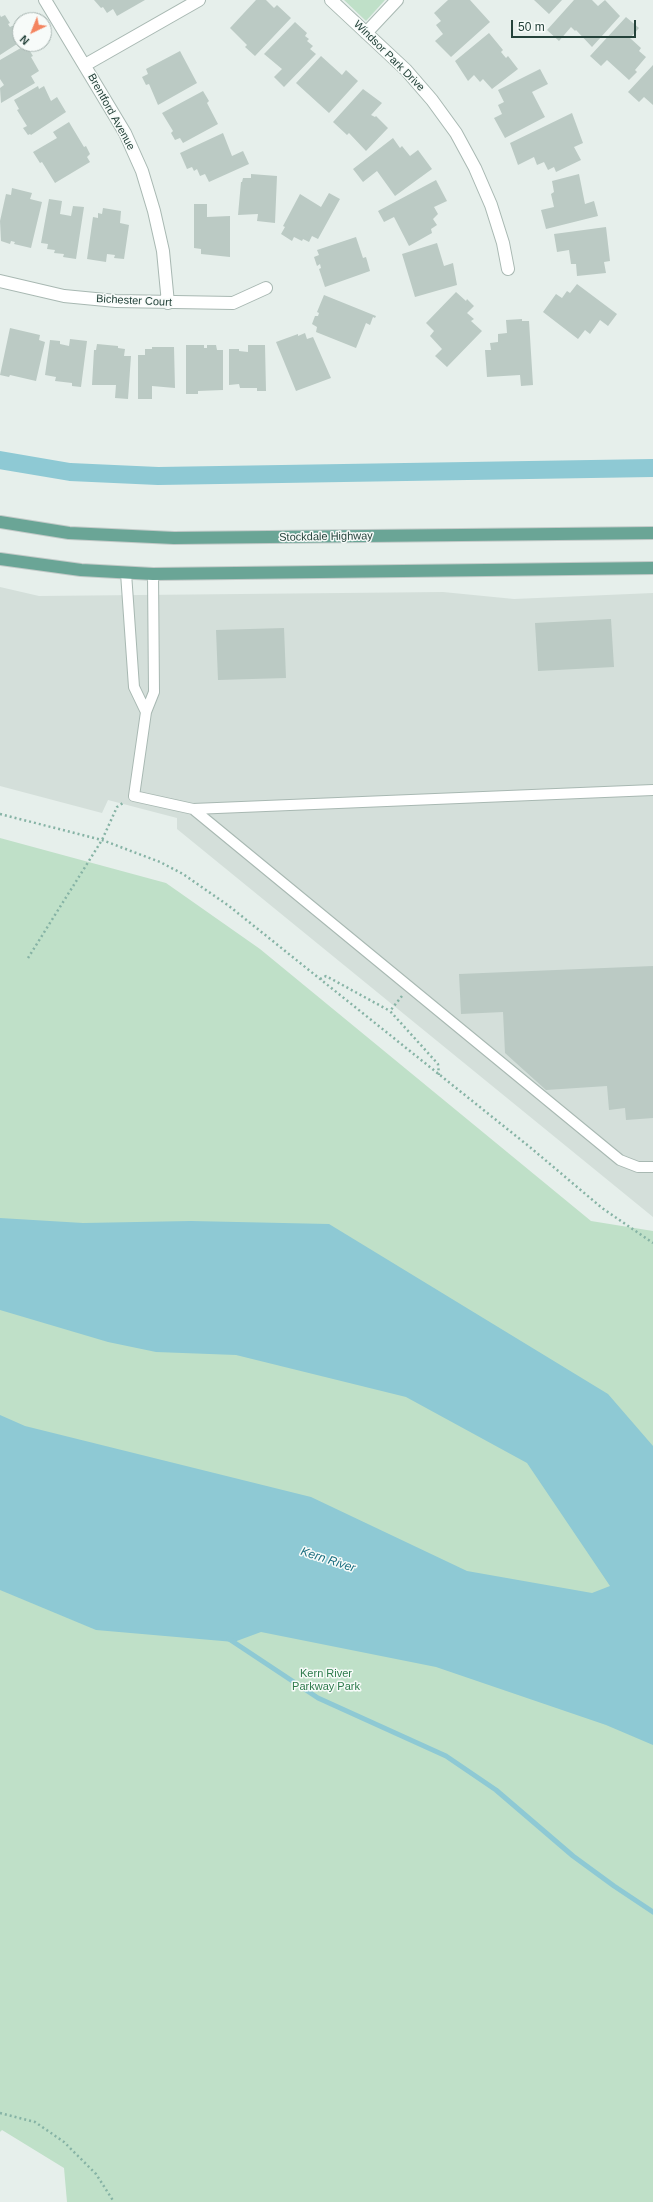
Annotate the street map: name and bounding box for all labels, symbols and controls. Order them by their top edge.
north arrow [12,12,52,52]
scale bar [513,12,638,38]
street label: Windsor Park Drive [351,18,427,94]
text: 50 m [518,20,545,34]
text: N [18,33,32,47]
street label: Brentford Avenue [85,71,137,153]
street label: Bichester Court [96,292,172,310]
street label: Stockdale Highway [279,530,373,544]
water label: Kern River [299,1544,357,1576]
park label: Kern River Parkway Park [292,1667,360,1693]

